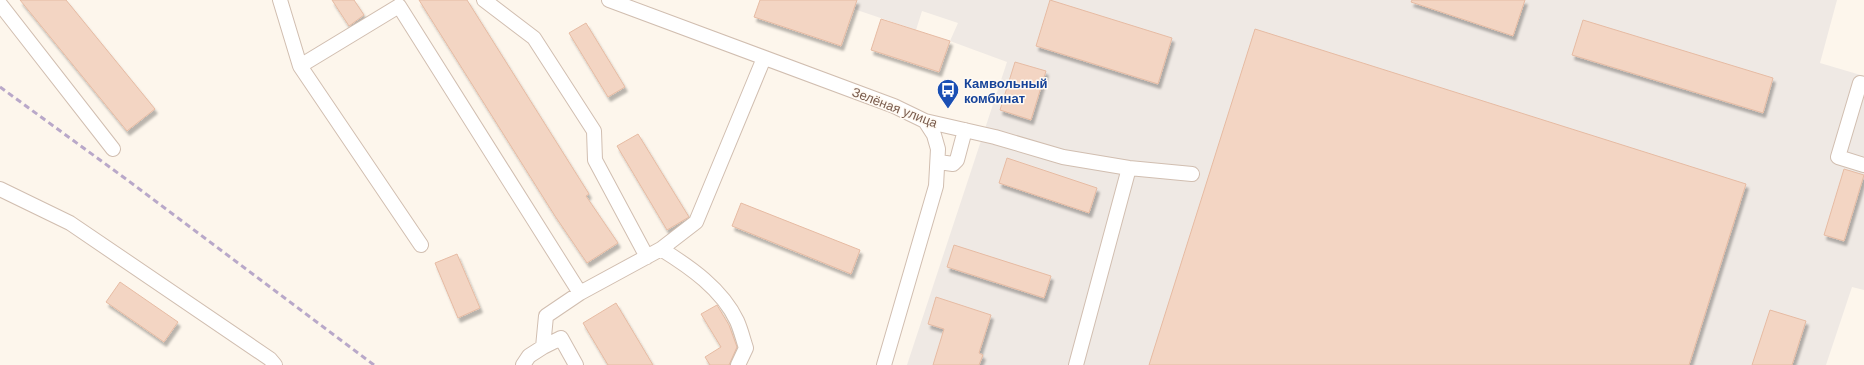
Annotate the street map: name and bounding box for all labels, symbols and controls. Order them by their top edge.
place label: Камвольный комбинат [964,76,1048,106]
bus stop icon: Камвольный комбинат [935,77,961,110]
street label: Зелёная улица [850,84,940,131]

